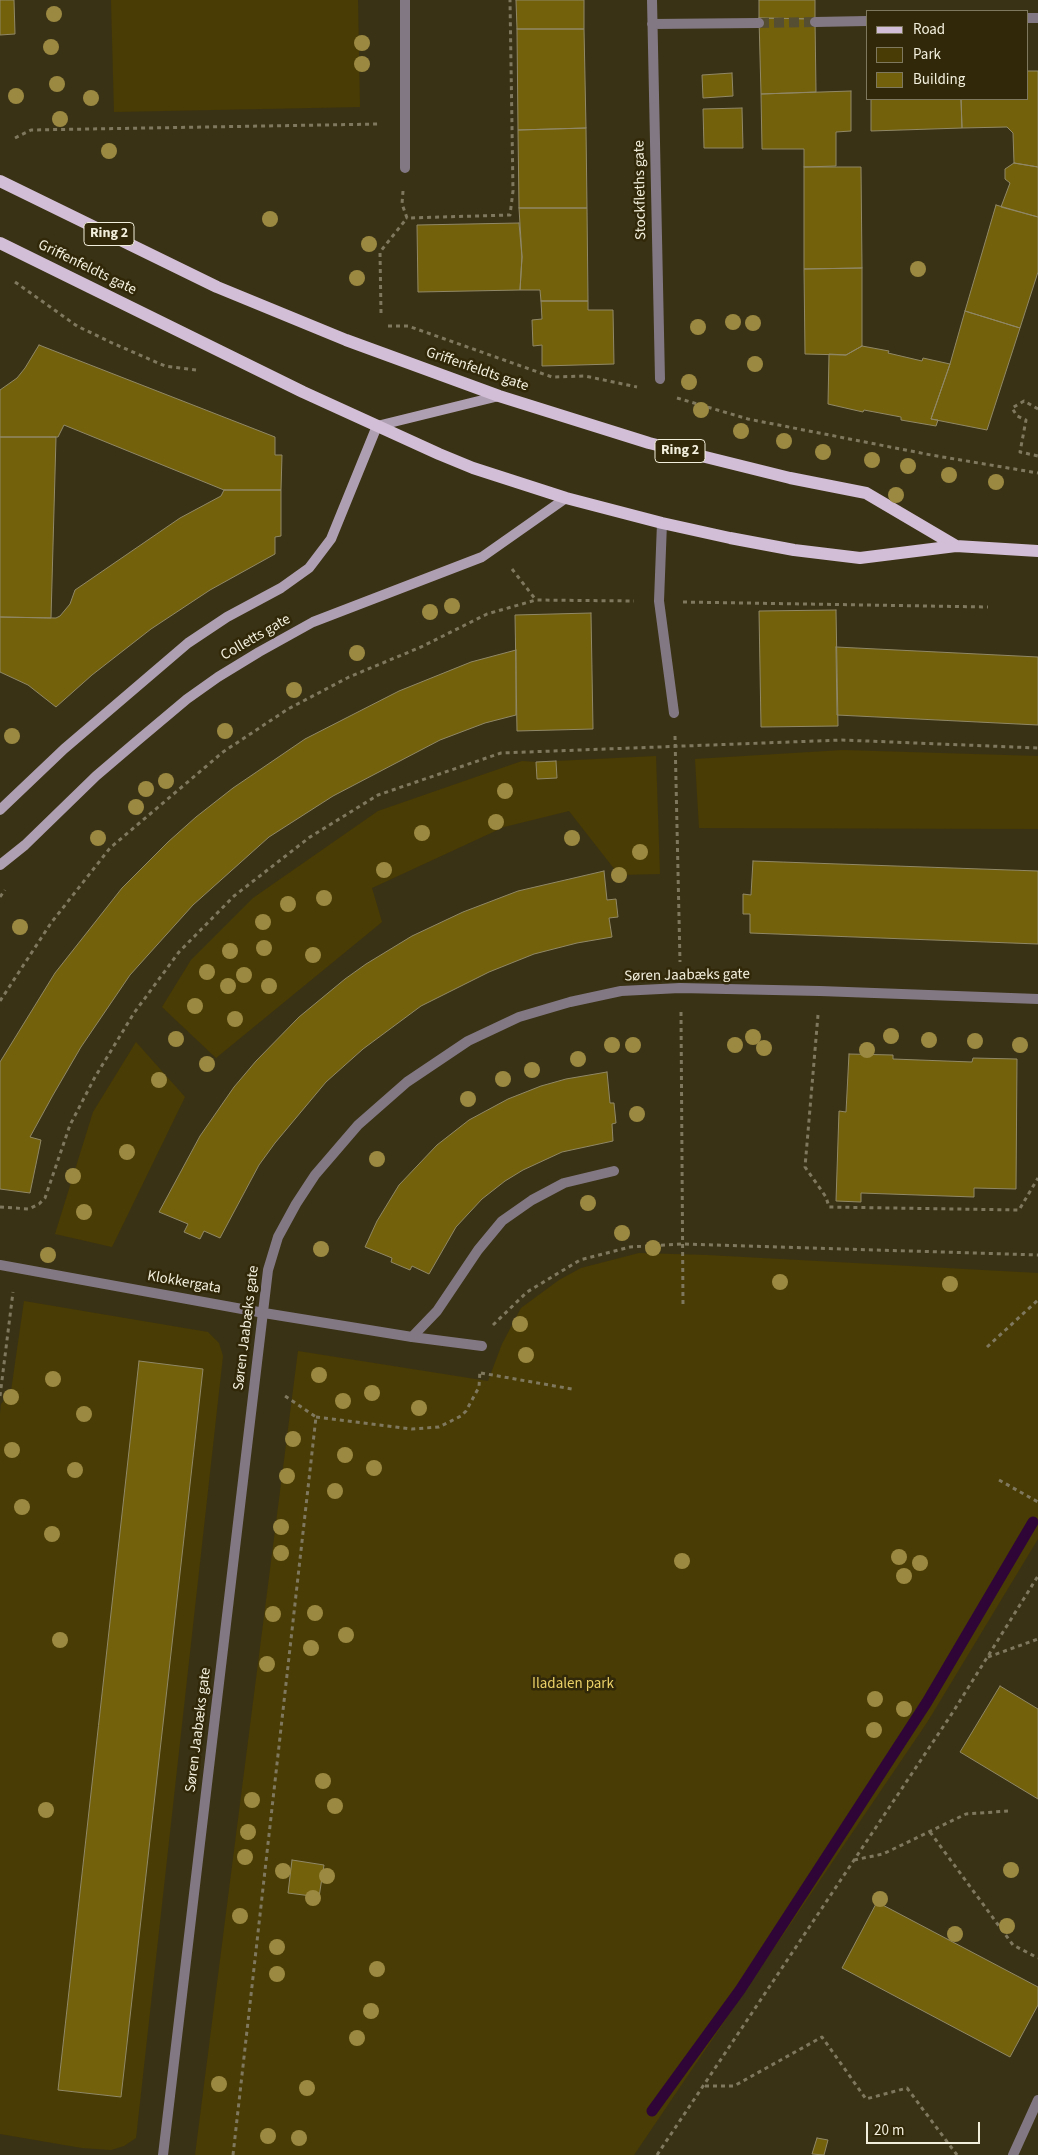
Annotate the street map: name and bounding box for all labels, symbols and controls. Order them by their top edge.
legend [866,10,1028,100]
text: Road [913,19,945,40]
text: Park [913,44,941,65]
text: Building [913,69,965,90]
street label: Stockfleths gate [631,140,651,240]
road number: Ring 2 [84,222,134,245]
street label: Griffenfeldts gate [35,236,139,300]
street label: Griffenfeldts gate [423,344,531,396]
road number: Ring 2 [655,440,705,462]
street label: Colletts gate [218,611,294,665]
street label: Søren Jaabæks gate [624,966,750,986]
street label: Søren Jaabæks gate [230,1265,264,1391]
street label: Klokkergata [146,1268,222,1298]
street label: Søren Jaabæks gate [182,1667,216,1793]
park label: Iladalen park [532,1676,614,1694]
scale bar [868,2112,982,2144]
text: 20 m [874,2120,904,2141]

